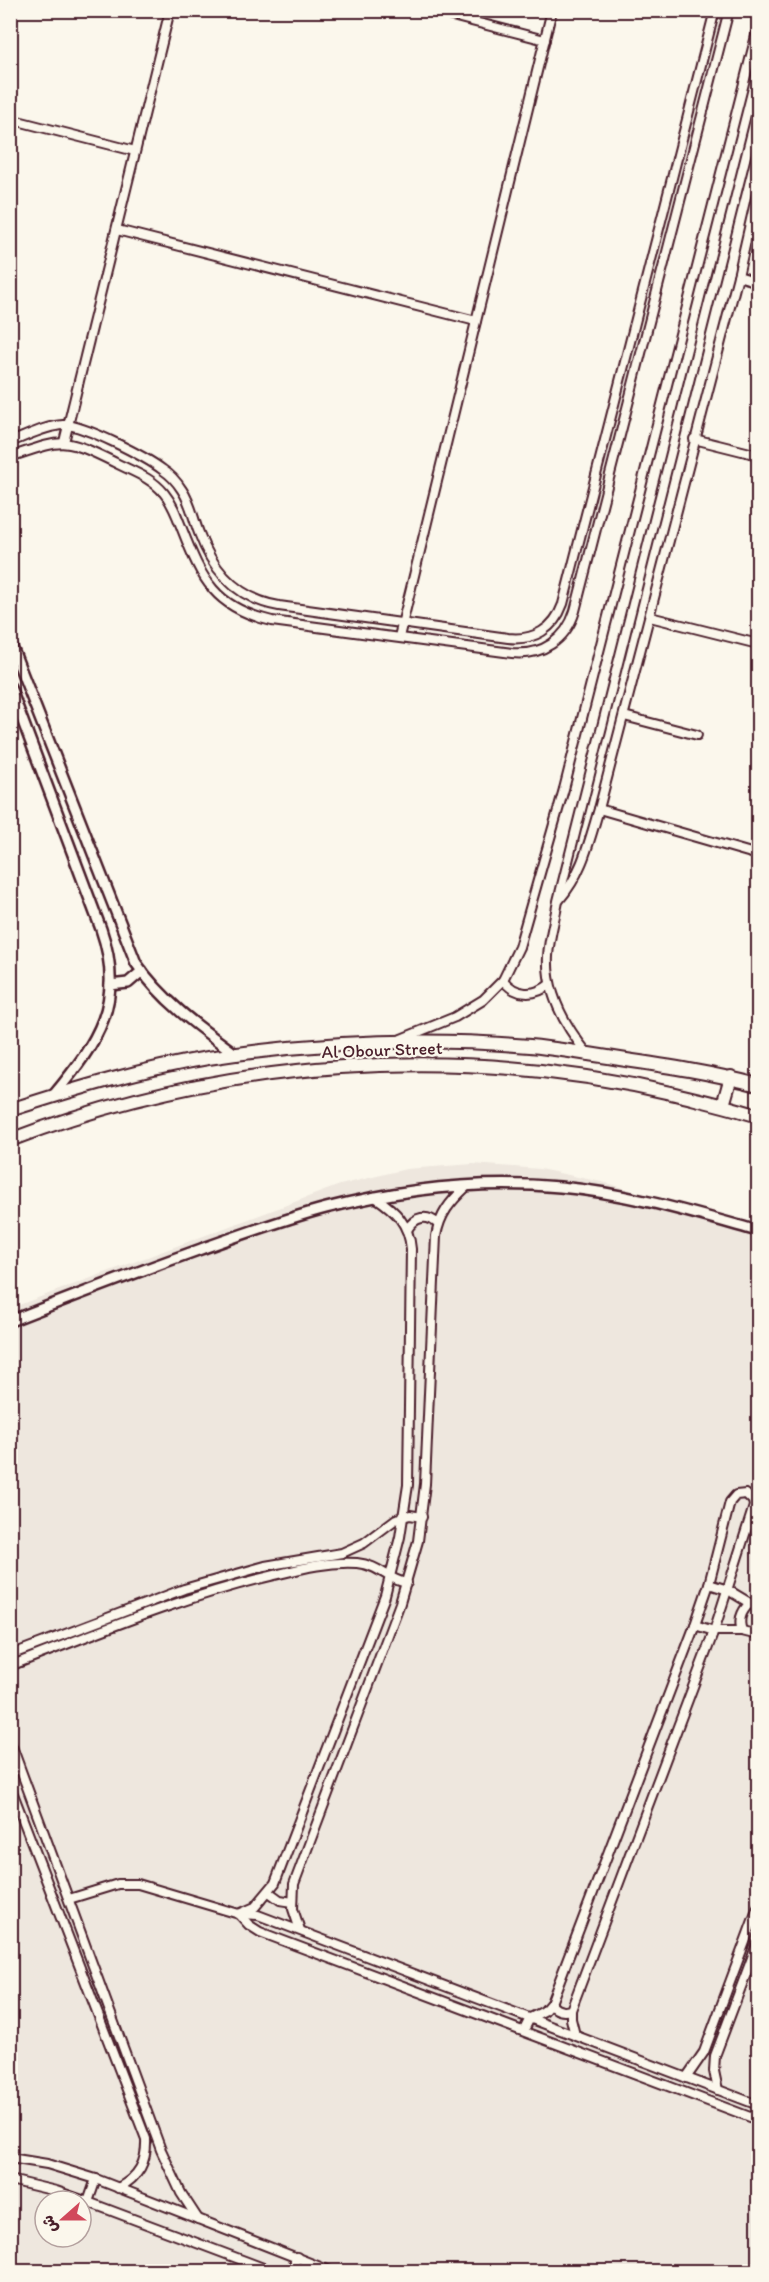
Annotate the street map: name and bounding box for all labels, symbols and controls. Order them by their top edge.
street label: Al Obour Street [321,1037,443,1063]
north arrow [33,2189,93,2249]
text: ش [37,2213,61,2236]

